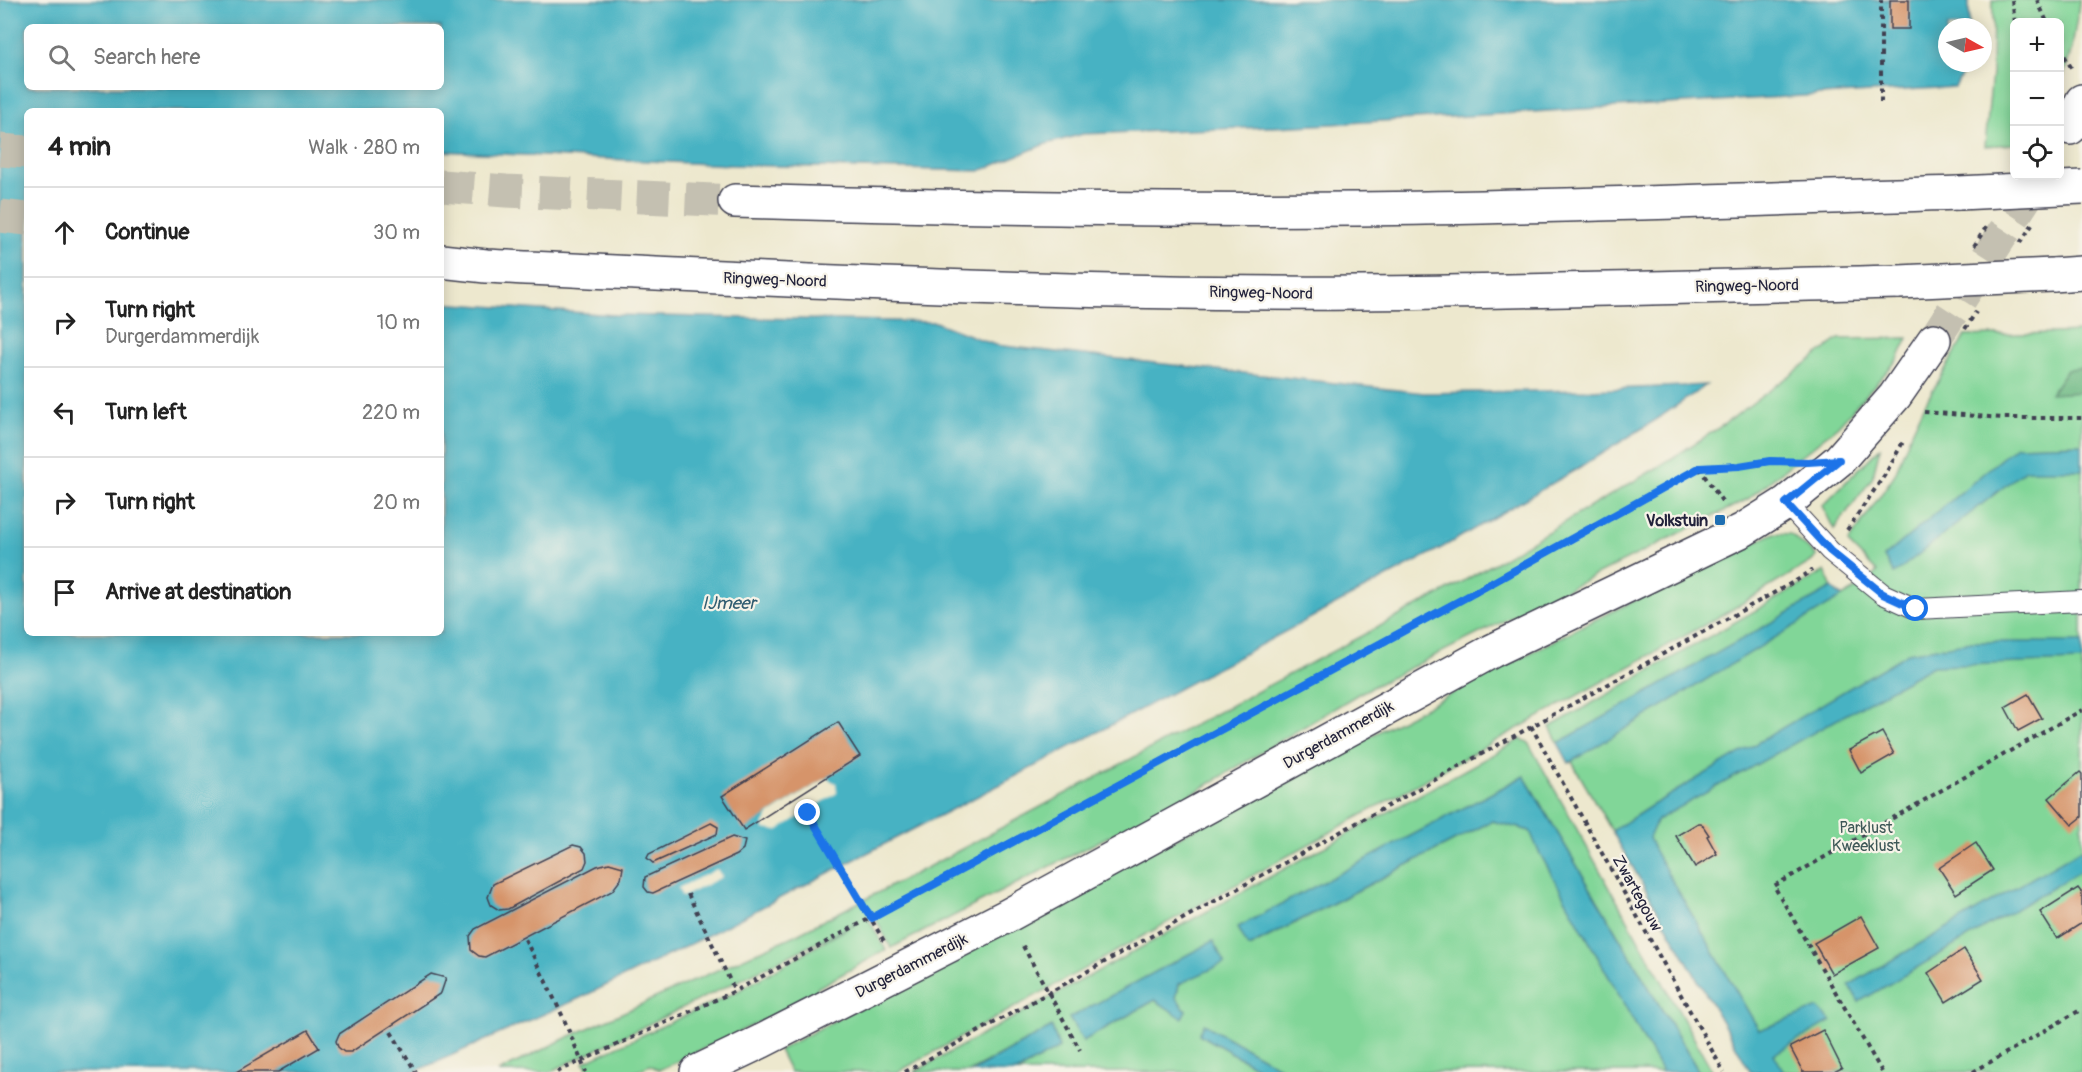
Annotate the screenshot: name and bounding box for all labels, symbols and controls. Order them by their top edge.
north arrow [1938,18,1992,72]
map controls [2010,18,2064,180]
button: + [2010,18,2064,72]
search box [24,24,444,90]
icon: search [45,41,78,74]
text: Search here [93,43,200,71]
button: − [2010,72,2064,126]
button: locate [2010,126,2064,180]
text: 4 min [48,131,111,163]
text: Walk · 280 m [308,135,420,160]
icon: ahead [48,216,81,249]
text: Continue [105,218,189,246]
text: 30 m [373,220,420,245]
street label: Ringweg-Noord [723,268,827,292]
street label: Ringweg-Noord [1695,275,1799,297]
street label: Ringweg-Noord [1209,282,1313,304]
text: Turn right [105,296,195,324]
icon: right [48,306,81,339]
text: 10 m [376,310,420,335]
text: Durgerdammerdijk [105,324,259,349]
icon: left [48,396,81,429]
text: Turn left [105,398,187,426]
text: 220 m [362,400,420,425]
icon: right [48,486,81,519]
text: Turn right [105,488,195,516]
text: 20 m [373,490,420,515]
place label: Volkstuin [1646,511,1708,531]
marker: Volkstuin [1713,513,1727,527]
icon: arrive [48,576,81,609]
text: Arrive at destination [105,578,291,606]
water label: IJmeer [702,592,759,615]
route start [1902,595,1928,621]
street label: Durgerdammerdijk [1280,696,1398,774]
route end [794,799,820,825]
park label: Parklust Kweeklust [1832,818,1901,856]
street label: Zwartegouw [1608,852,1666,935]
street label: Durgerdammerdijk [852,929,971,1003]

